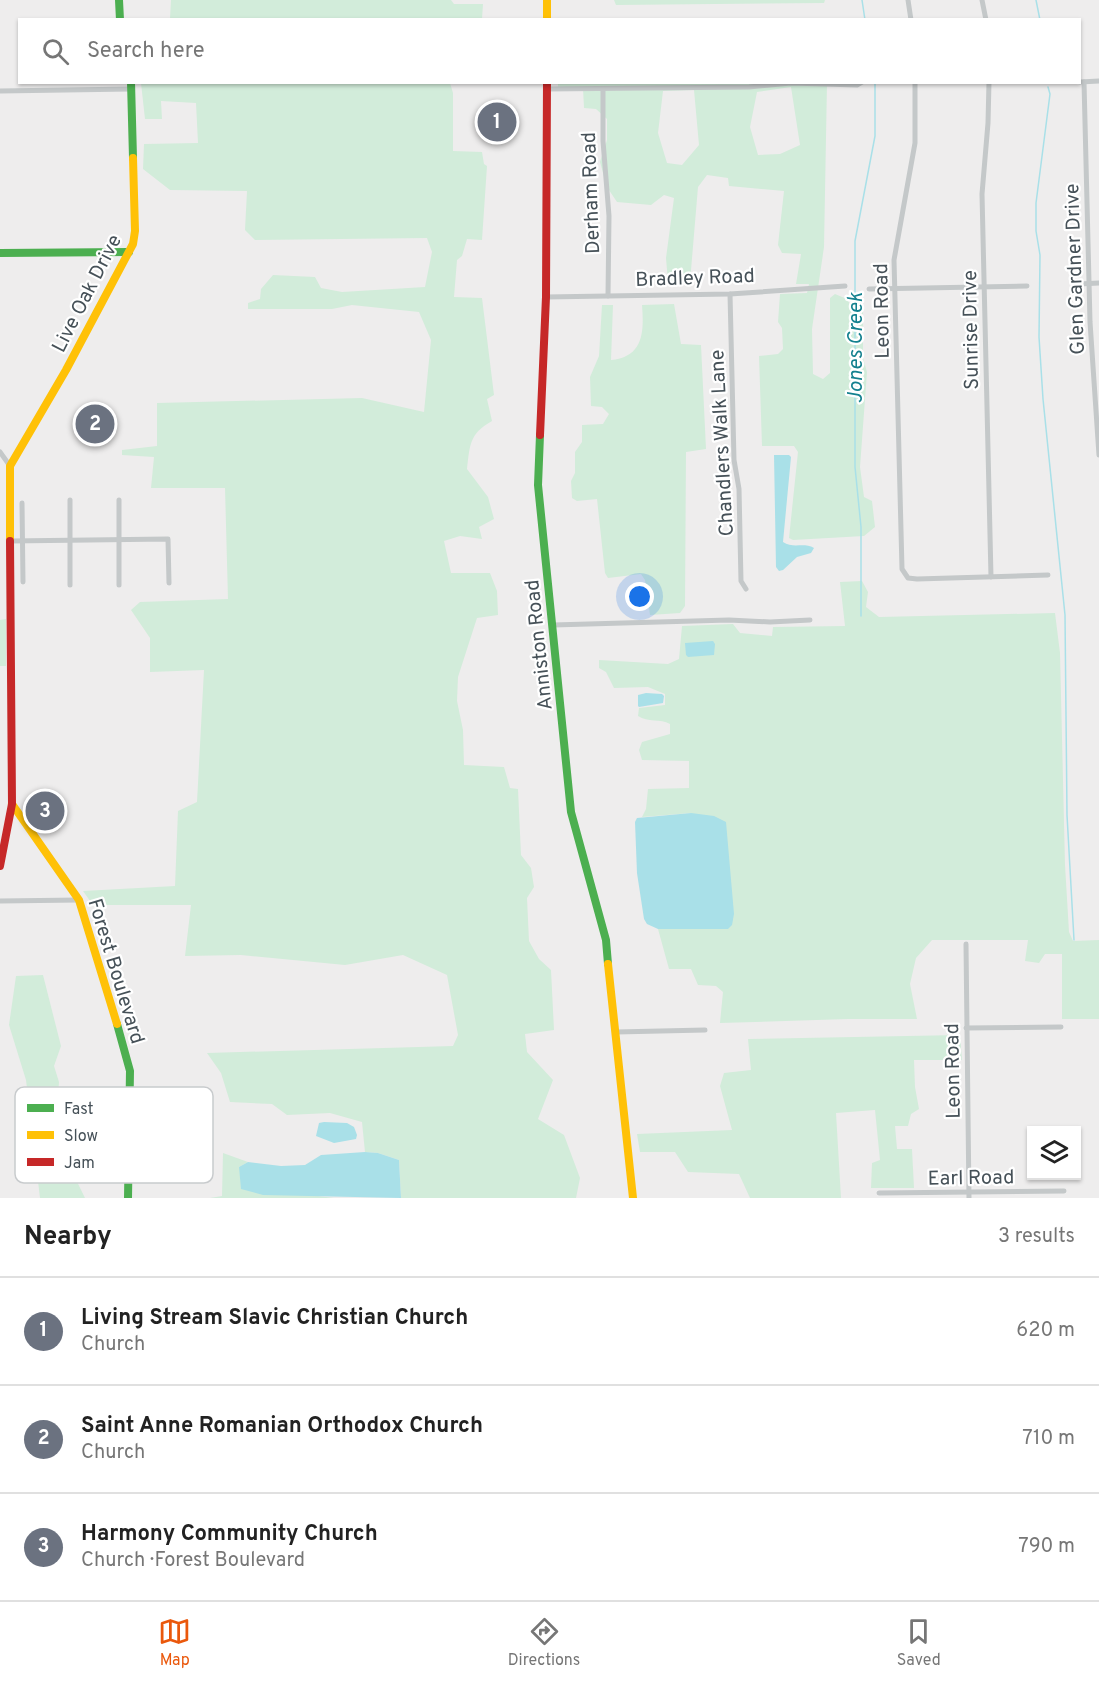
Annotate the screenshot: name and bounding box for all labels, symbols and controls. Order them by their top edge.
search box [18,18,1081,84]
icon: search [39,35,72,68]
text: Search here [87,38,205,65]
pin: 1 [478,100,516,144]
street label: Derham Road [577,131,607,254]
street label: Glen Gardner Drive [1060,183,1092,355]
street label: Live Oak Drive [47,230,129,357]
street label: Leon Road [869,263,897,359]
street label: Bradley Road [635,264,755,294]
street label: Sunrise Drive [958,270,986,390]
water label: Jones Creek [843,292,870,404]
street label: Chandlers Walk Lane [705,349,741,537]
pin: 2 [76,402,115,446]
street label: Anniston Road [520,578,560,711]
your location [625,582,654,611]
pin: 3 [26,788,64,834]
street label: Forest Boulevard [81,896,150,1047]
street label: Leon Road [940,1023,968,1119]
legend [15,1087,213,1183]
text: Fast [64,1100,94,1120]
map controls [1027,1126,1081,1180]
button: layers [1027,1126,1081,1180]
text: Slow [64,1127,98,1147]
text: Jam [64,1154,95,1174]
street label: Earl Road [928,1165,1015,1193]
text: Nearby [24,1221,112,1254]
text: 3 results [998,1224,1075,1250]
text: Living Stream Slavic Christian Church [81,1305,468,1332]
text: 1 [40,1318,48,1344]
text: 620 m [1016,1318,1075,1344]
text: Church [81,1332,145,1358]
text: Saint Anne Romanian Orthodox Church [81,1413,483,1440]
text: 2 [37,1426,50,1452]
text: 710 m [1022,1426,1075,1452]
text: Church [81,1440,145,1466]
text: Harmony Community Church [81,1521,378,1548]
text: 3 [38,1534,50,1560]
text: 790 m [1018,1534,1075,1560]
text: Church · Forest Boulevard [81,1548,305,1574]
tab: Map [158,1615,191,1671]
tab: Directions [508,1615,580,1671]
tab: Saved [897,1615,941,1671]

